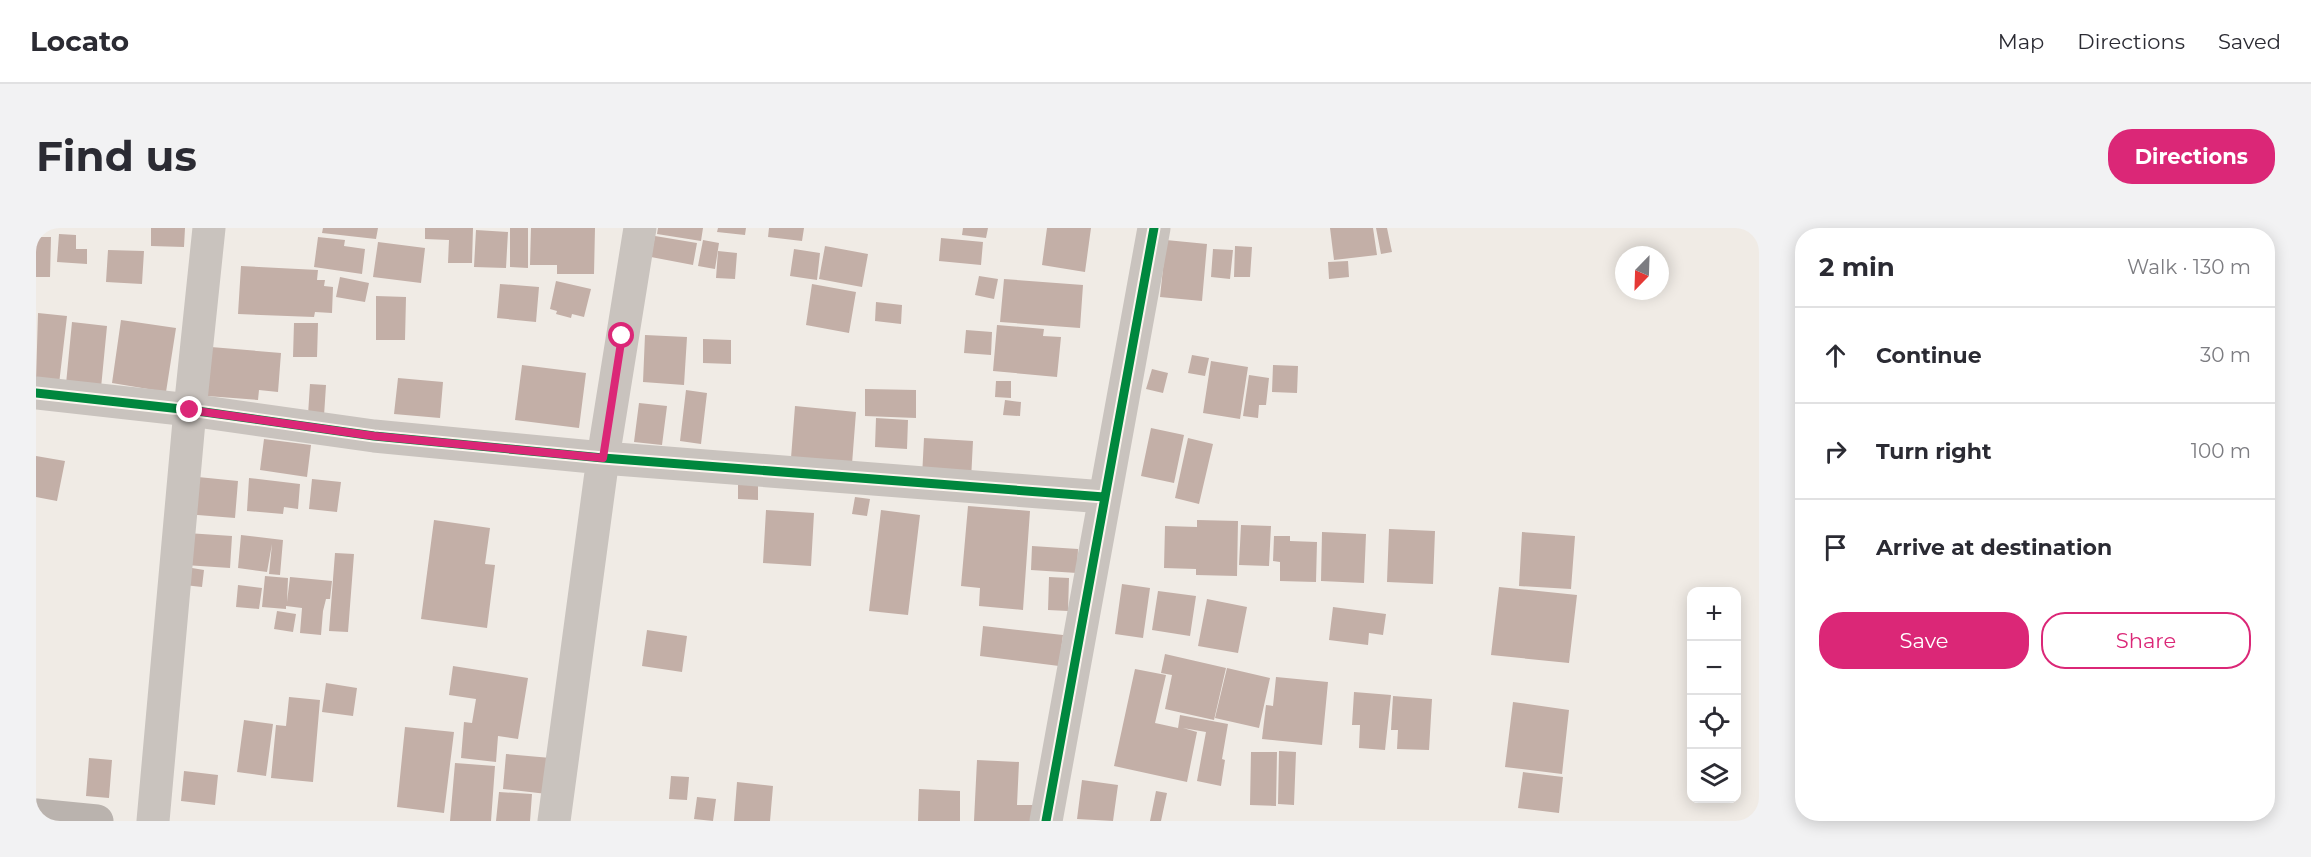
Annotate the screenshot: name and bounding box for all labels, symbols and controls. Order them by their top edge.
text: Locato [30,24,129,58]
text: Map [1998,29,2044,54]
text: Directions [2077,29,2185,54]
text: Saved [2218,29,2281,54]
button: Directions [2108,129,2275,184]
text: Find us [36,130,197,182]
north arrow [1615,246,1669,300]
text: 2 min [1819,251,1895,283]
text: Walk · 130 m [2127,255,2251,279]
route start [608,322,634,348]
icon: ahead [1819,339,1852,372]
text: Continue [1876,342,1982,369]
text: 30 m [2200,343,2251,367]
route end [176,396,202,422]
icon: right [1819,435,1852,468]
text: Turn right [1876,438,1991,465]
text: 100 m [2191,439,2251,463]
icon: arrive [1819,531,1852,564]
text: Arrive at destination [1876,534,2112,561]
map controls [1687,587,1741,803]
button: + [1687,587,1741,641]
button: Save [1819,612,2029,669]
button: Share [2041,612,2251,669]
button: − [1687,641,1741,695]
button: locate [1687,695,1741,749]
button: layers [1687,749,1741,803]

